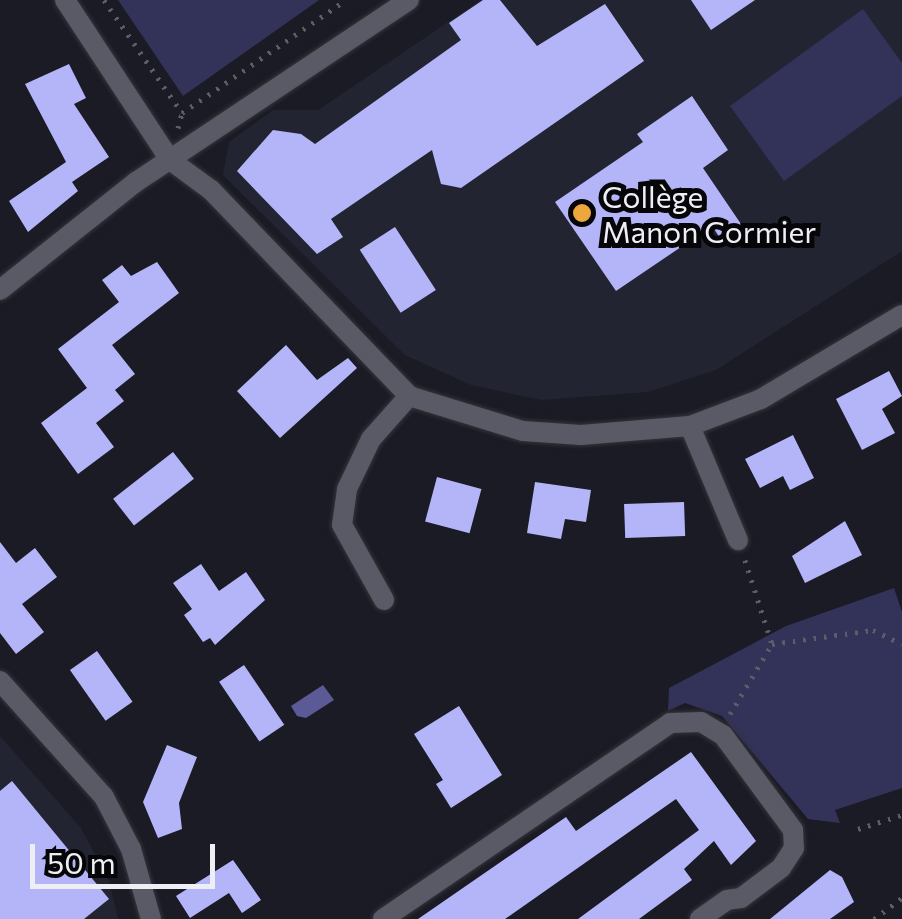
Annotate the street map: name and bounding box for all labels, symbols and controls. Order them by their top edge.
place label: Collège Manon Cormier [602,178,816,248]
marker: Collège Manon Cormier [571,202,593,224]
scale bar [35,824,220,886]
text: 50 m [47,843,116,880]

